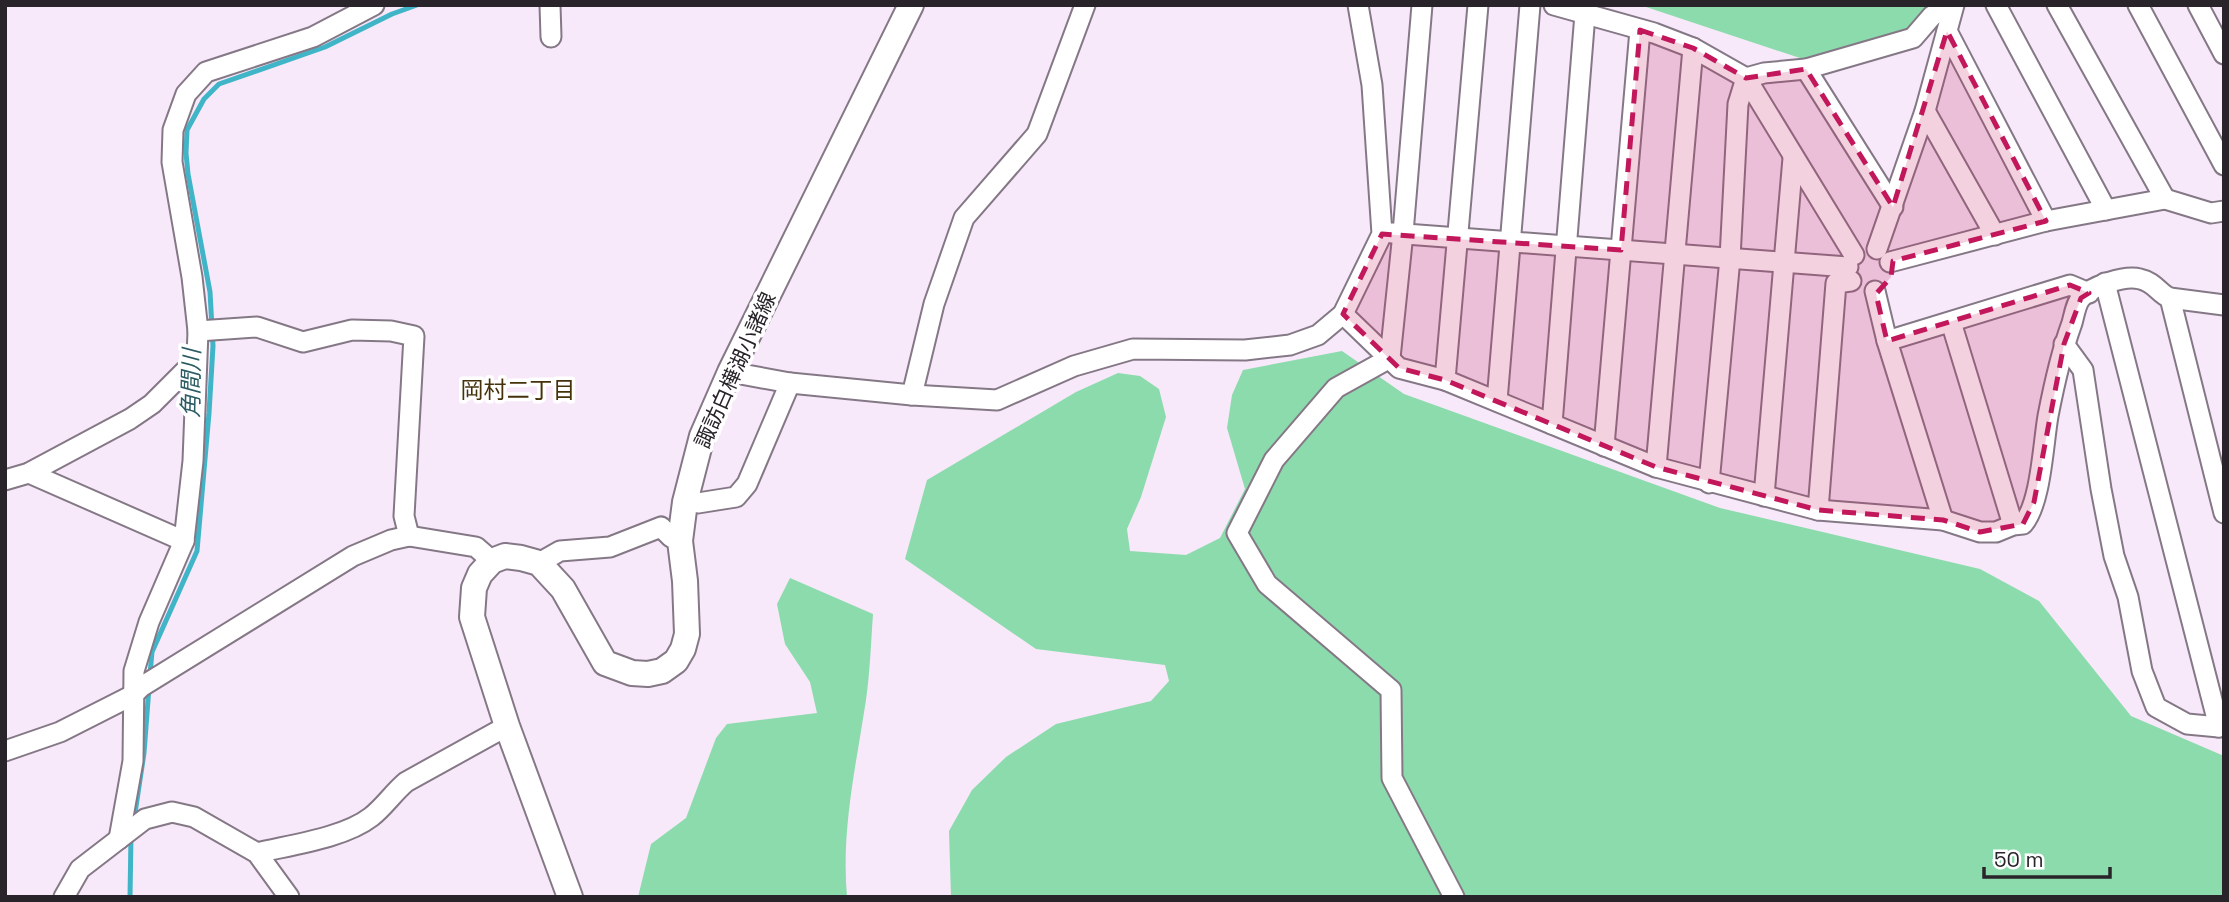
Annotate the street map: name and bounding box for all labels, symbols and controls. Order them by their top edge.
street label: 諏訪白樺湖小諸線 [689,288,781,452]
water label: 角間川 [175,345,207,418]
district label: 岡村二丁目 [461,375,576,405]
scale bar [1984,836,2110,880]
text: 50 m [1994,846,2044,873]

